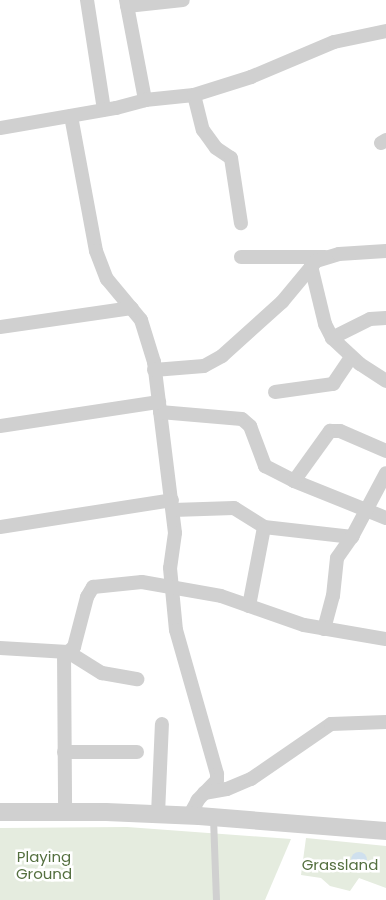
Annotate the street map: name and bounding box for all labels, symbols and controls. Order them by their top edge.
park label: Playing Ground [16,847,72,882]
park label: Grassland [302,856,378,874]

